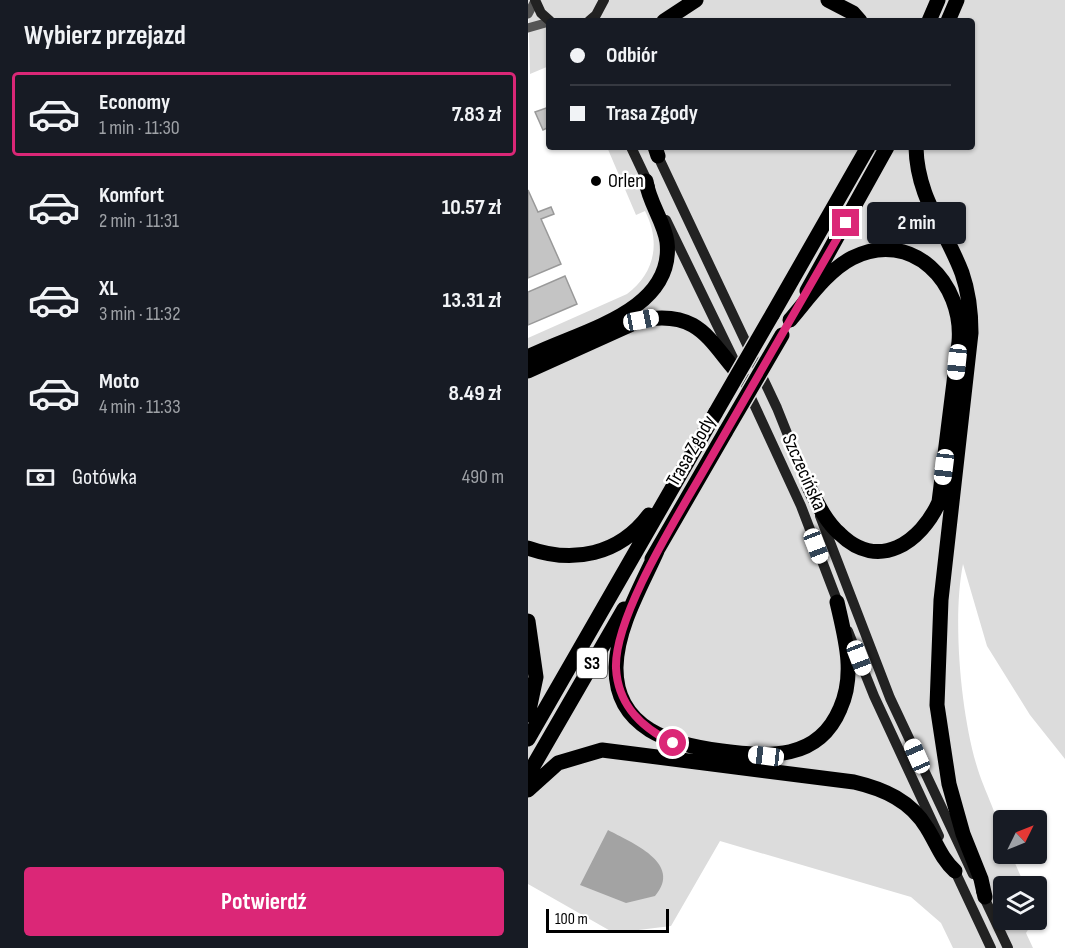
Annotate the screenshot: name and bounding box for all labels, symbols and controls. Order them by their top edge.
text: Wybierz przejazd [24,20,186,52]
text: Odbiór [606,42,657,69]
icon: car [27,87,81,141]
text: Economy [99,89,170,116]
text: Trasa Zgody [606,100,698,127]
text: 7.83 zł [452,101,501,128]
text: 1 min · 11:30 [99,116,180,140]
place label: Orlen [608,169,644,193]
marker: Orlen [589,174,603,188]
icon: car [27,180,81,234]
text: Komfort [99,182,164,209]
text: 10.57 zł [442,194,501,221]
callout: 2 min [867,202,966,244]
text: 2 min · 11:31 [99,209,179,233]
route end [832,209,859,236]
text: 2 min [897,211,936,235]
icon: car [27,273,81,327]
text: XL [99,275,118,302]
text: 13.31 zł [443,287,501,314]
text: 3 min · 11:32 [99,302,180,326]
car [622,308,660,332]
car [946,343,968,381]
icon: car [27,366,81,420]
text: Moto [99,368,139,395]
text: 8.49 zł [448,380,501,407]
text: 4 min · 11:33 [99,395,181,419]
street label: Trasa Zgody [661,411,721,491]
street label: Szczecińska [777,430,831,514]
car [933,448,955,486]
icon: cash [24,461,57,494]
text: Gotówka [72,464,137,491]
text: 490 m [462,465,504,489]
car [801,526,831,566]
car [844,638,874,678]
road number: S3 [577,648,607,678]
route start [659,729,686,756]
car [901,736,933,776]
car [747,745,785,767]
north arrow [993,810,1047,864]
map controls [993,810,1047,930]
button: Potwierdź [24,867,504,936]
button: layers [993,876,1047,930]
scale bar [546,906,669,934]
text: 100 m [555,910,588,929]

